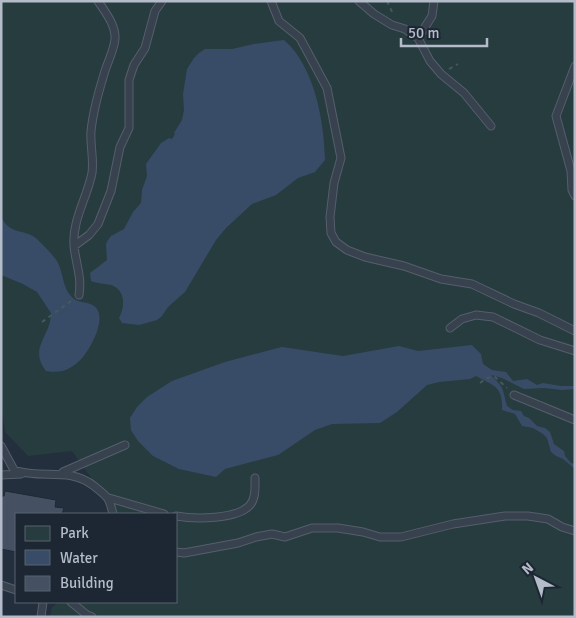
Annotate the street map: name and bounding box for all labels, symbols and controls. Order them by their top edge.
scale bar [401,15,487,47]
text: 50 m [408,24,439,42]
legend [15,513,178,603]
text: Park [60,524,89,542]
text: Water [60,549,98,567]
north arrow [511,553,561,603]
text: N [519,559,537,578]
text: Building [60,574,114,592]

